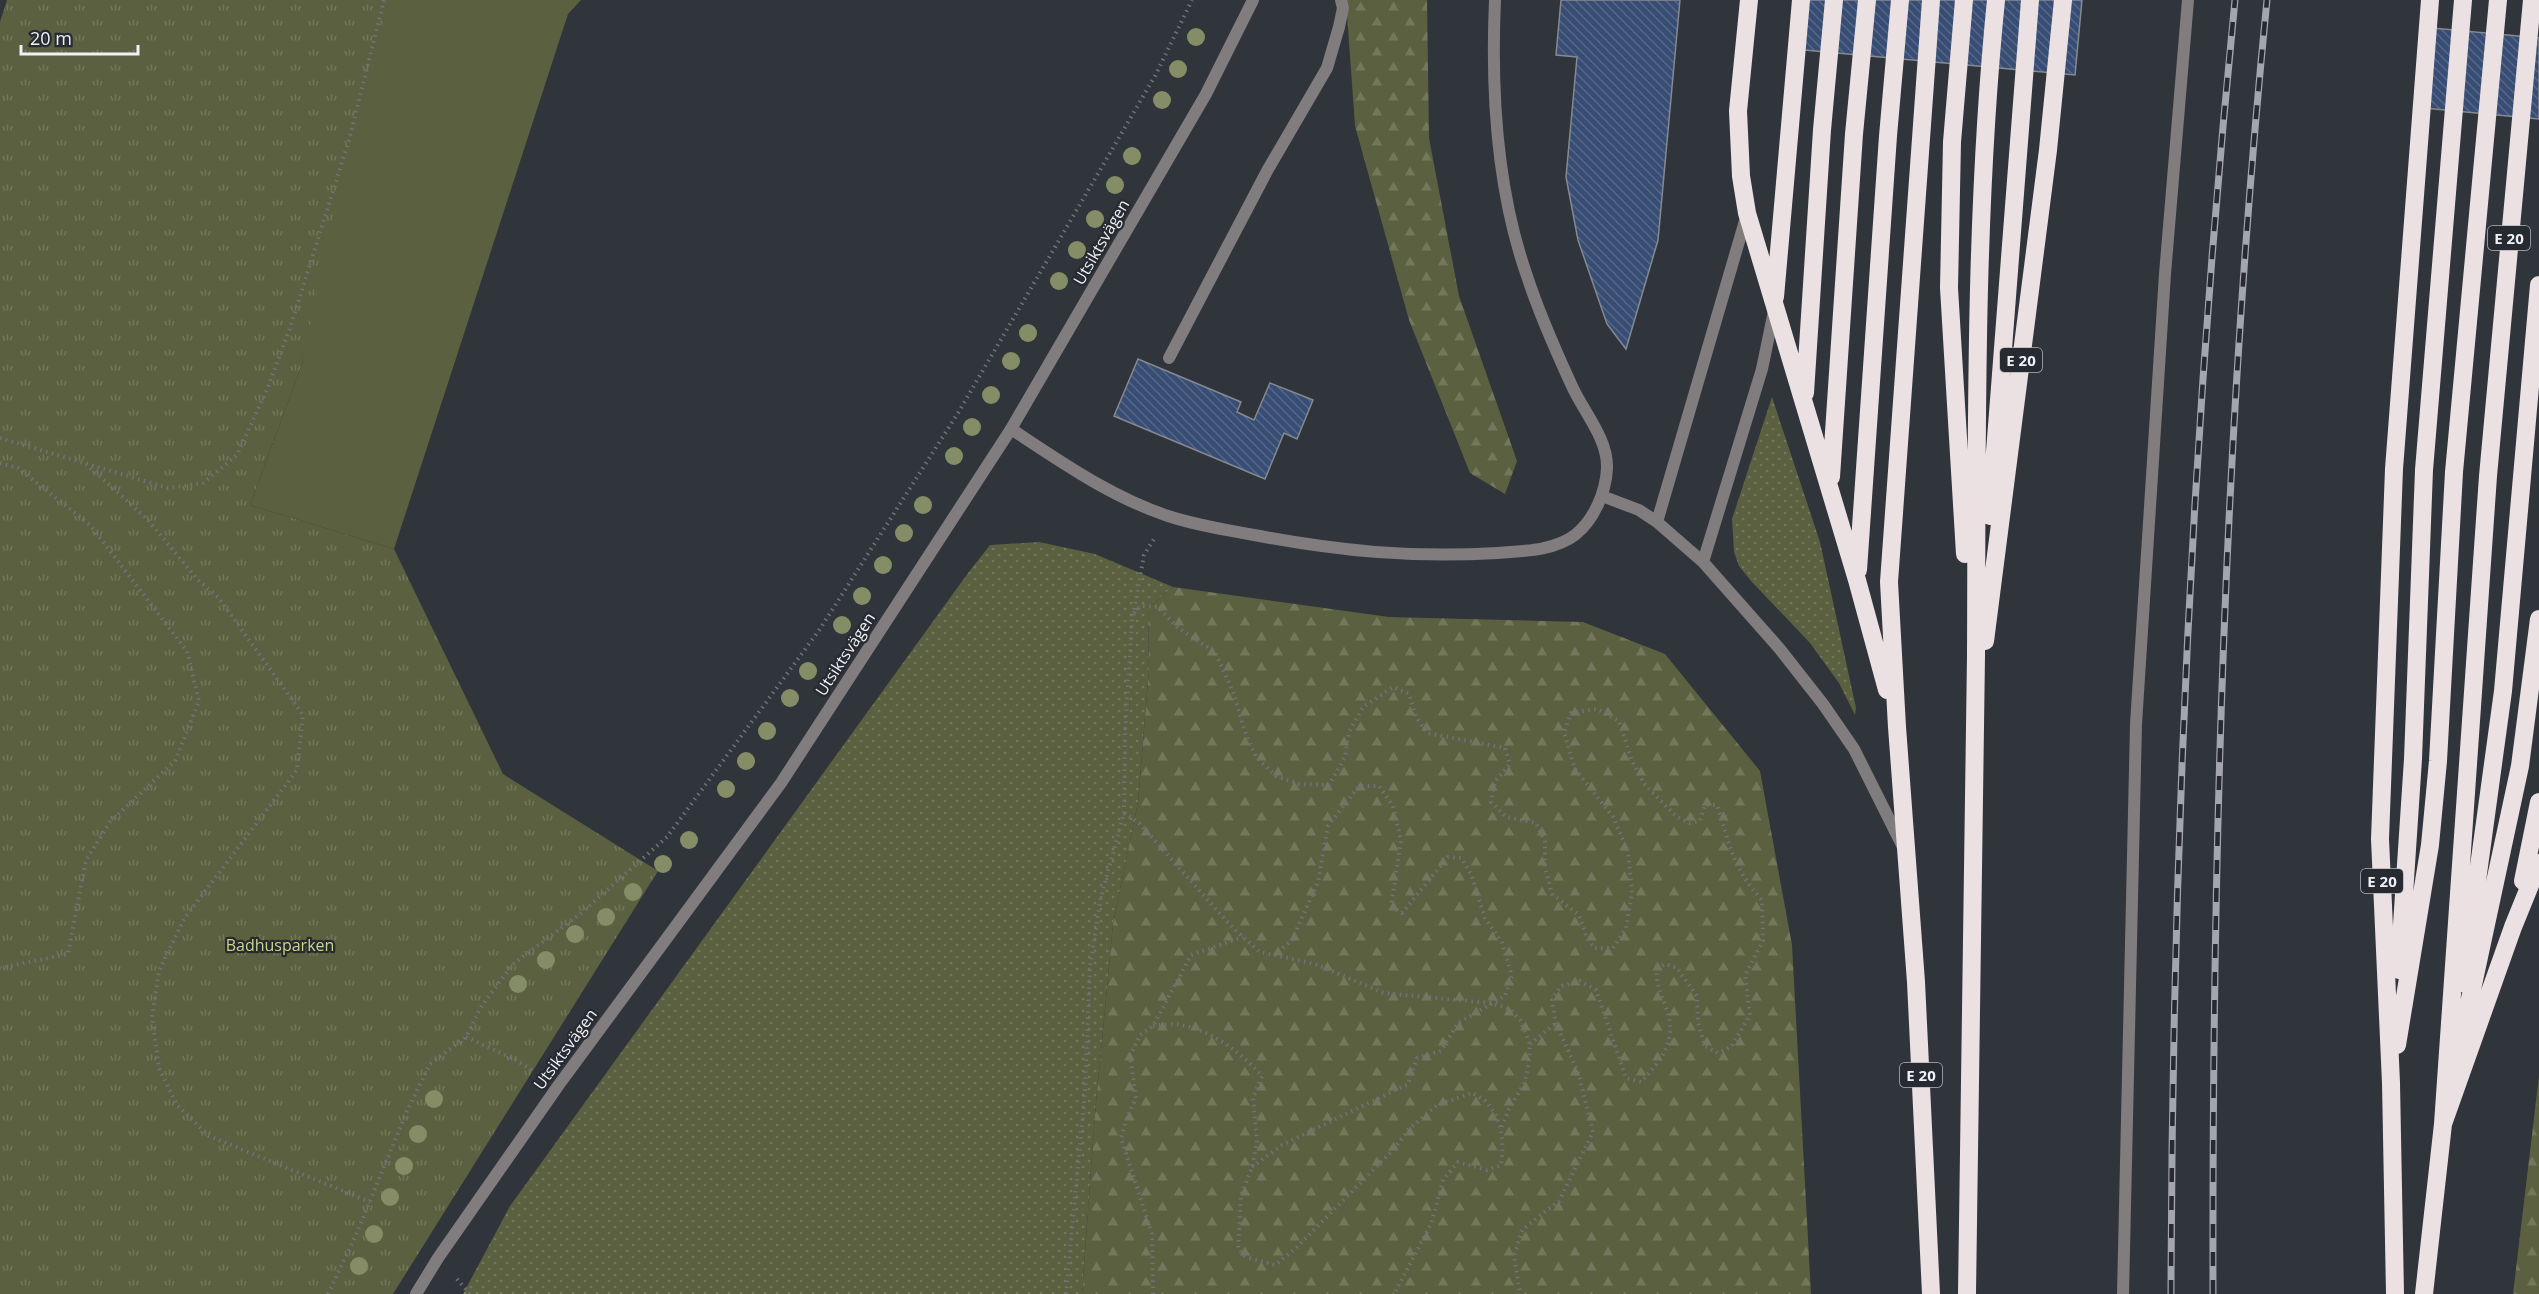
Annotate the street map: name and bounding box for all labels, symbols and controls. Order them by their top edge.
scale bar [21,18,138,56]
text: 20 m [30,26,72,50]
street label: Utsiktsvägen [1068,195,1134,289]
road number: E 20 [2488,226,2530,250]
road number: E 20 [2000,348,2042,372]
street label: Utsiktsvägen [810,608,880,700]
road number: E 20 [2361,869,2403,893]
park label: Badhusparken [226,934,334,956]
street label: Utsiktsvägen [528,1004,602,1094]
road number: E 20 [1900,1063,1942,1087]

